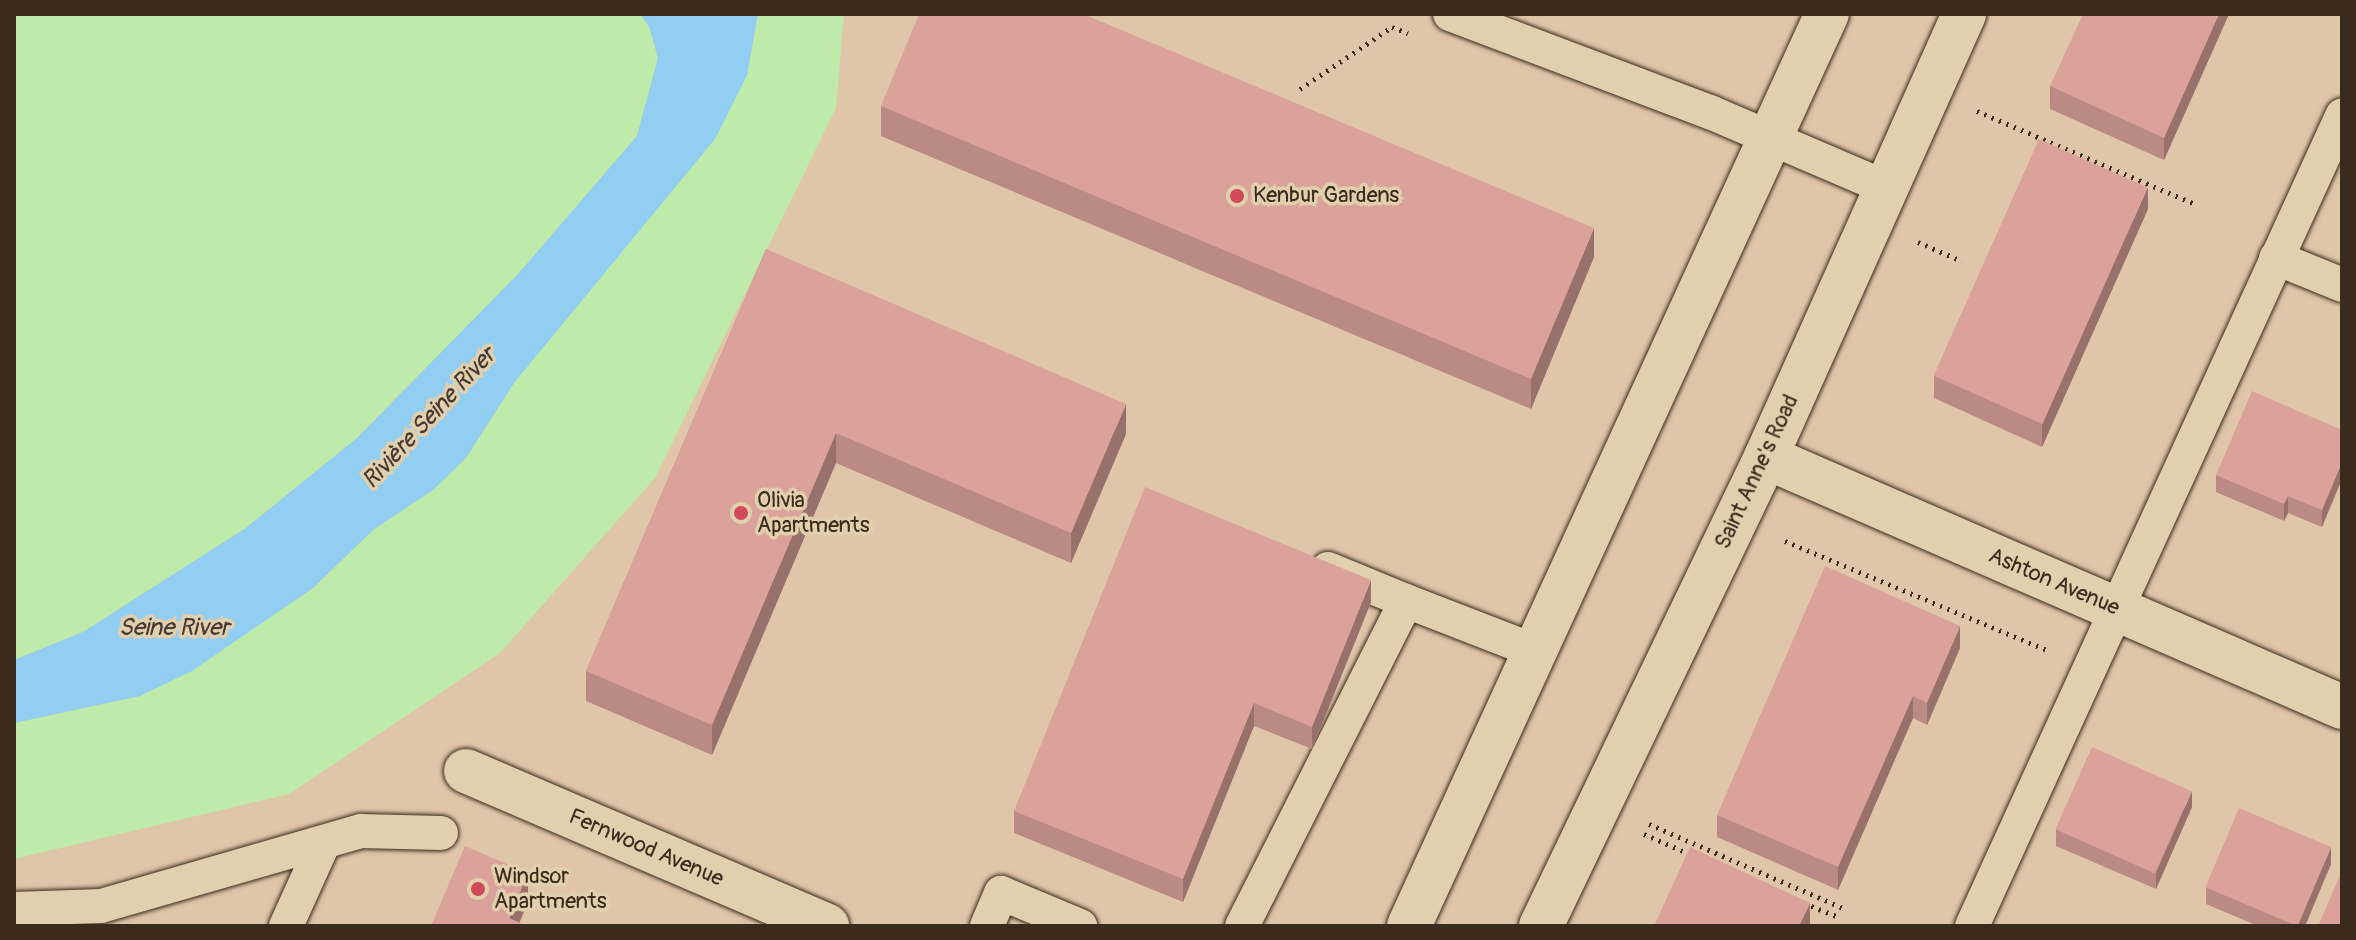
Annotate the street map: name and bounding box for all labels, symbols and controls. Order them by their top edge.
place label: Kenbur Gardens [1253,183,1399,209]
marker: Kenbur Gardens [1228,187,1246,205]
water label: Rivière Seine River [356,341,502,495]
street label: Saint Anne's Road [1710,391,1804,553]
place label: Olivia Apartments [757,487,869,538]
marker: Olivia Apartments [732,504,750,522]
street label: Ashton Avenue [1985,543,2123,621]
water label: Seine River [119,614,229,642]
street label: Fernwood Avenue [565,804,727,892]
place label: Windsor Apartments [494,863,606,914]
marker: Windsor Apartments [469,880,487,898]

